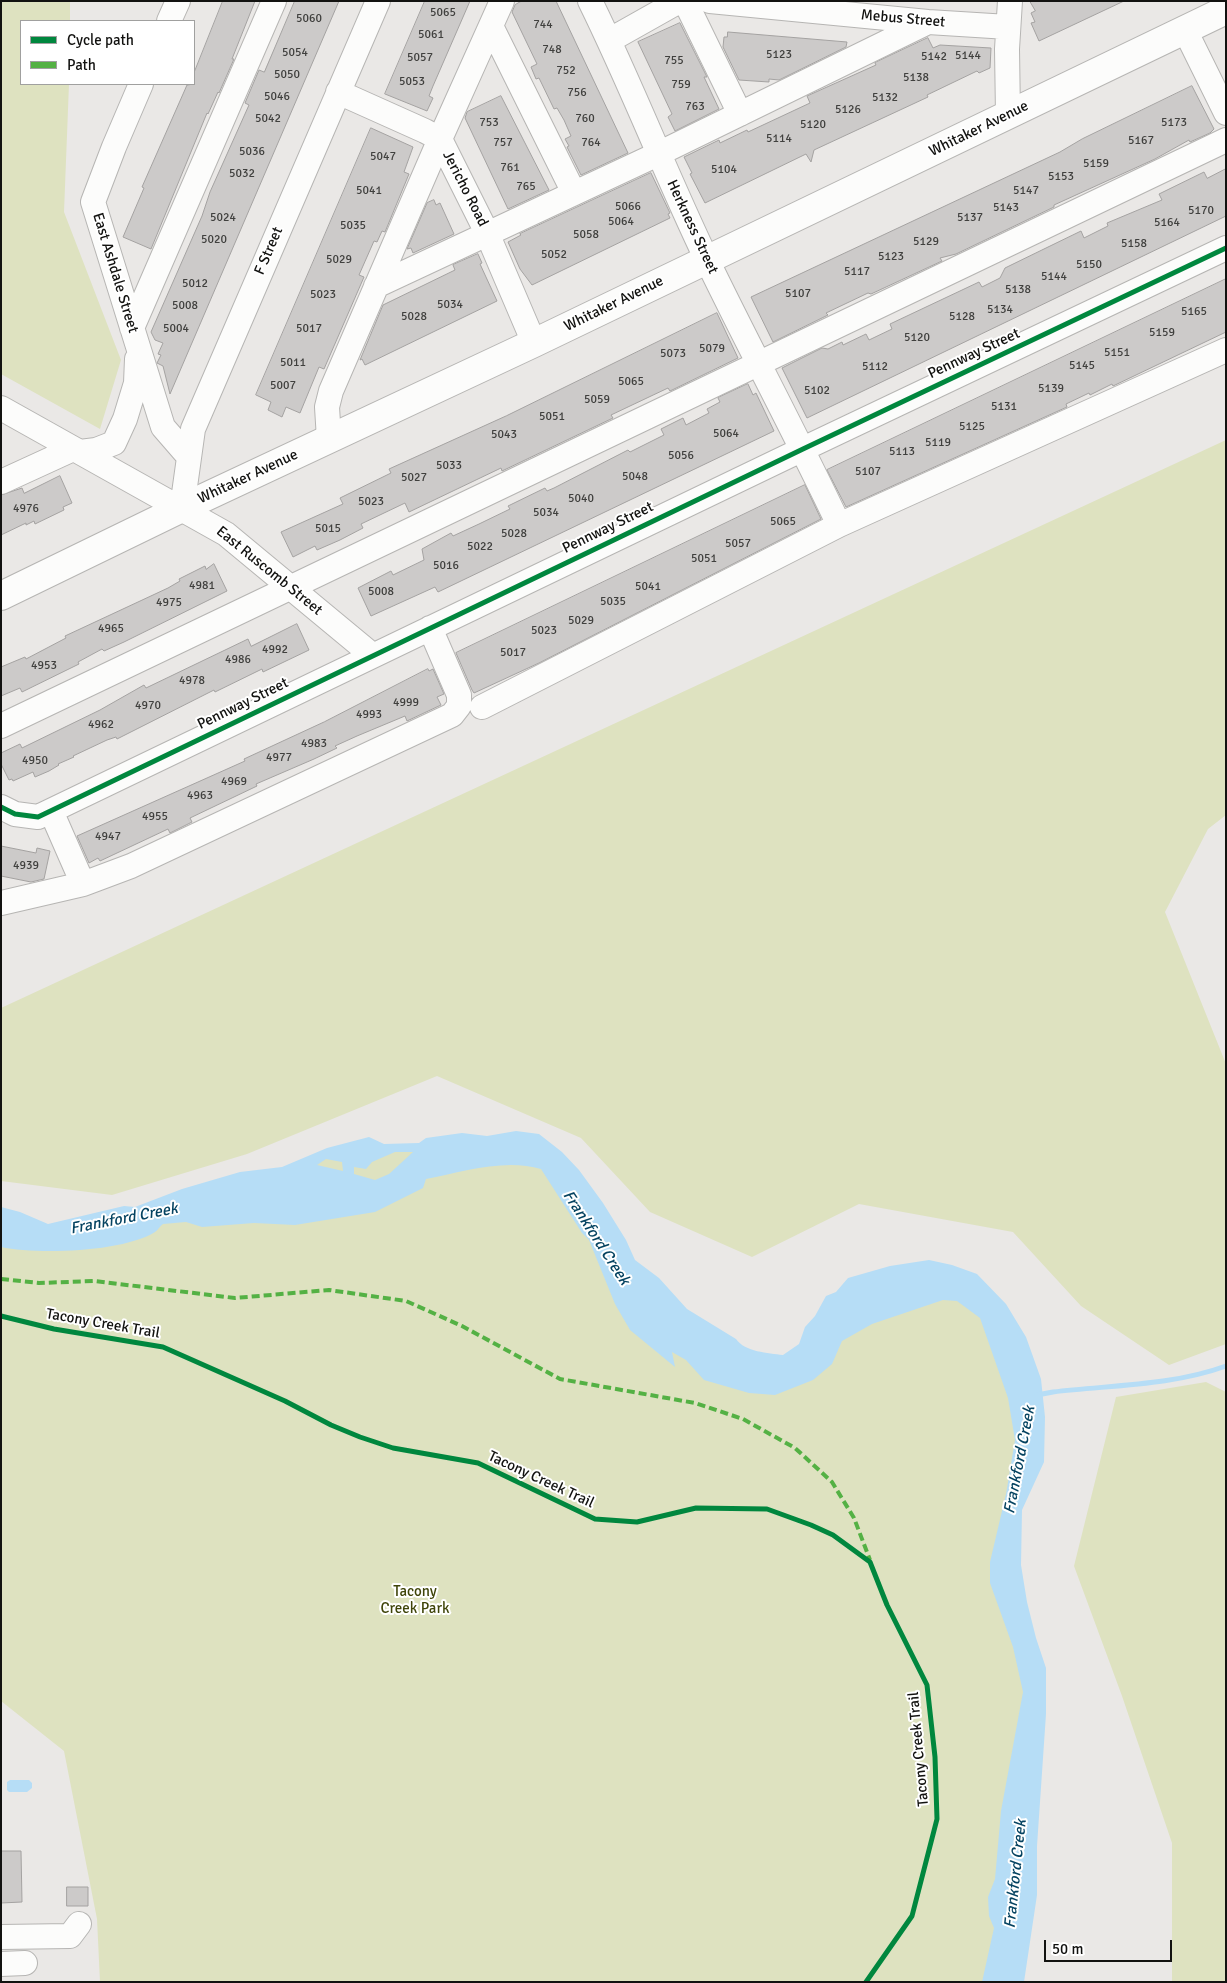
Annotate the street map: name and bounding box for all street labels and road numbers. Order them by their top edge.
street label: Mebus Street [860,6,946,32]
street label: Whitaker Avenue [926,97,1032,161]
street label: Jericho Road [438,148,492,230]
street label: Herkness Street [662,177,722,277]
street label: East Ashdale Street [88,211,142,335]
street label: F Street [251,224,287,278]
street label: Whitaker Avenue [561,272,667,336]
street label: Pennway Street [925,325,1023,383]
street label: Whitaker Avenue [195,446,301,508]
street label: Pennway Street [559,498,657,558]
street label: East Ruscomb Street [212,523,326,619]
street label: Pennway Street [194,674,292,734]
street label: Tacony Creek Trail [45,1305,161,1343]
street label: Tacony Creek Trail [485,1448,597,1512]
street label: Tacony Creek Trail [905,1691,933,1807]

